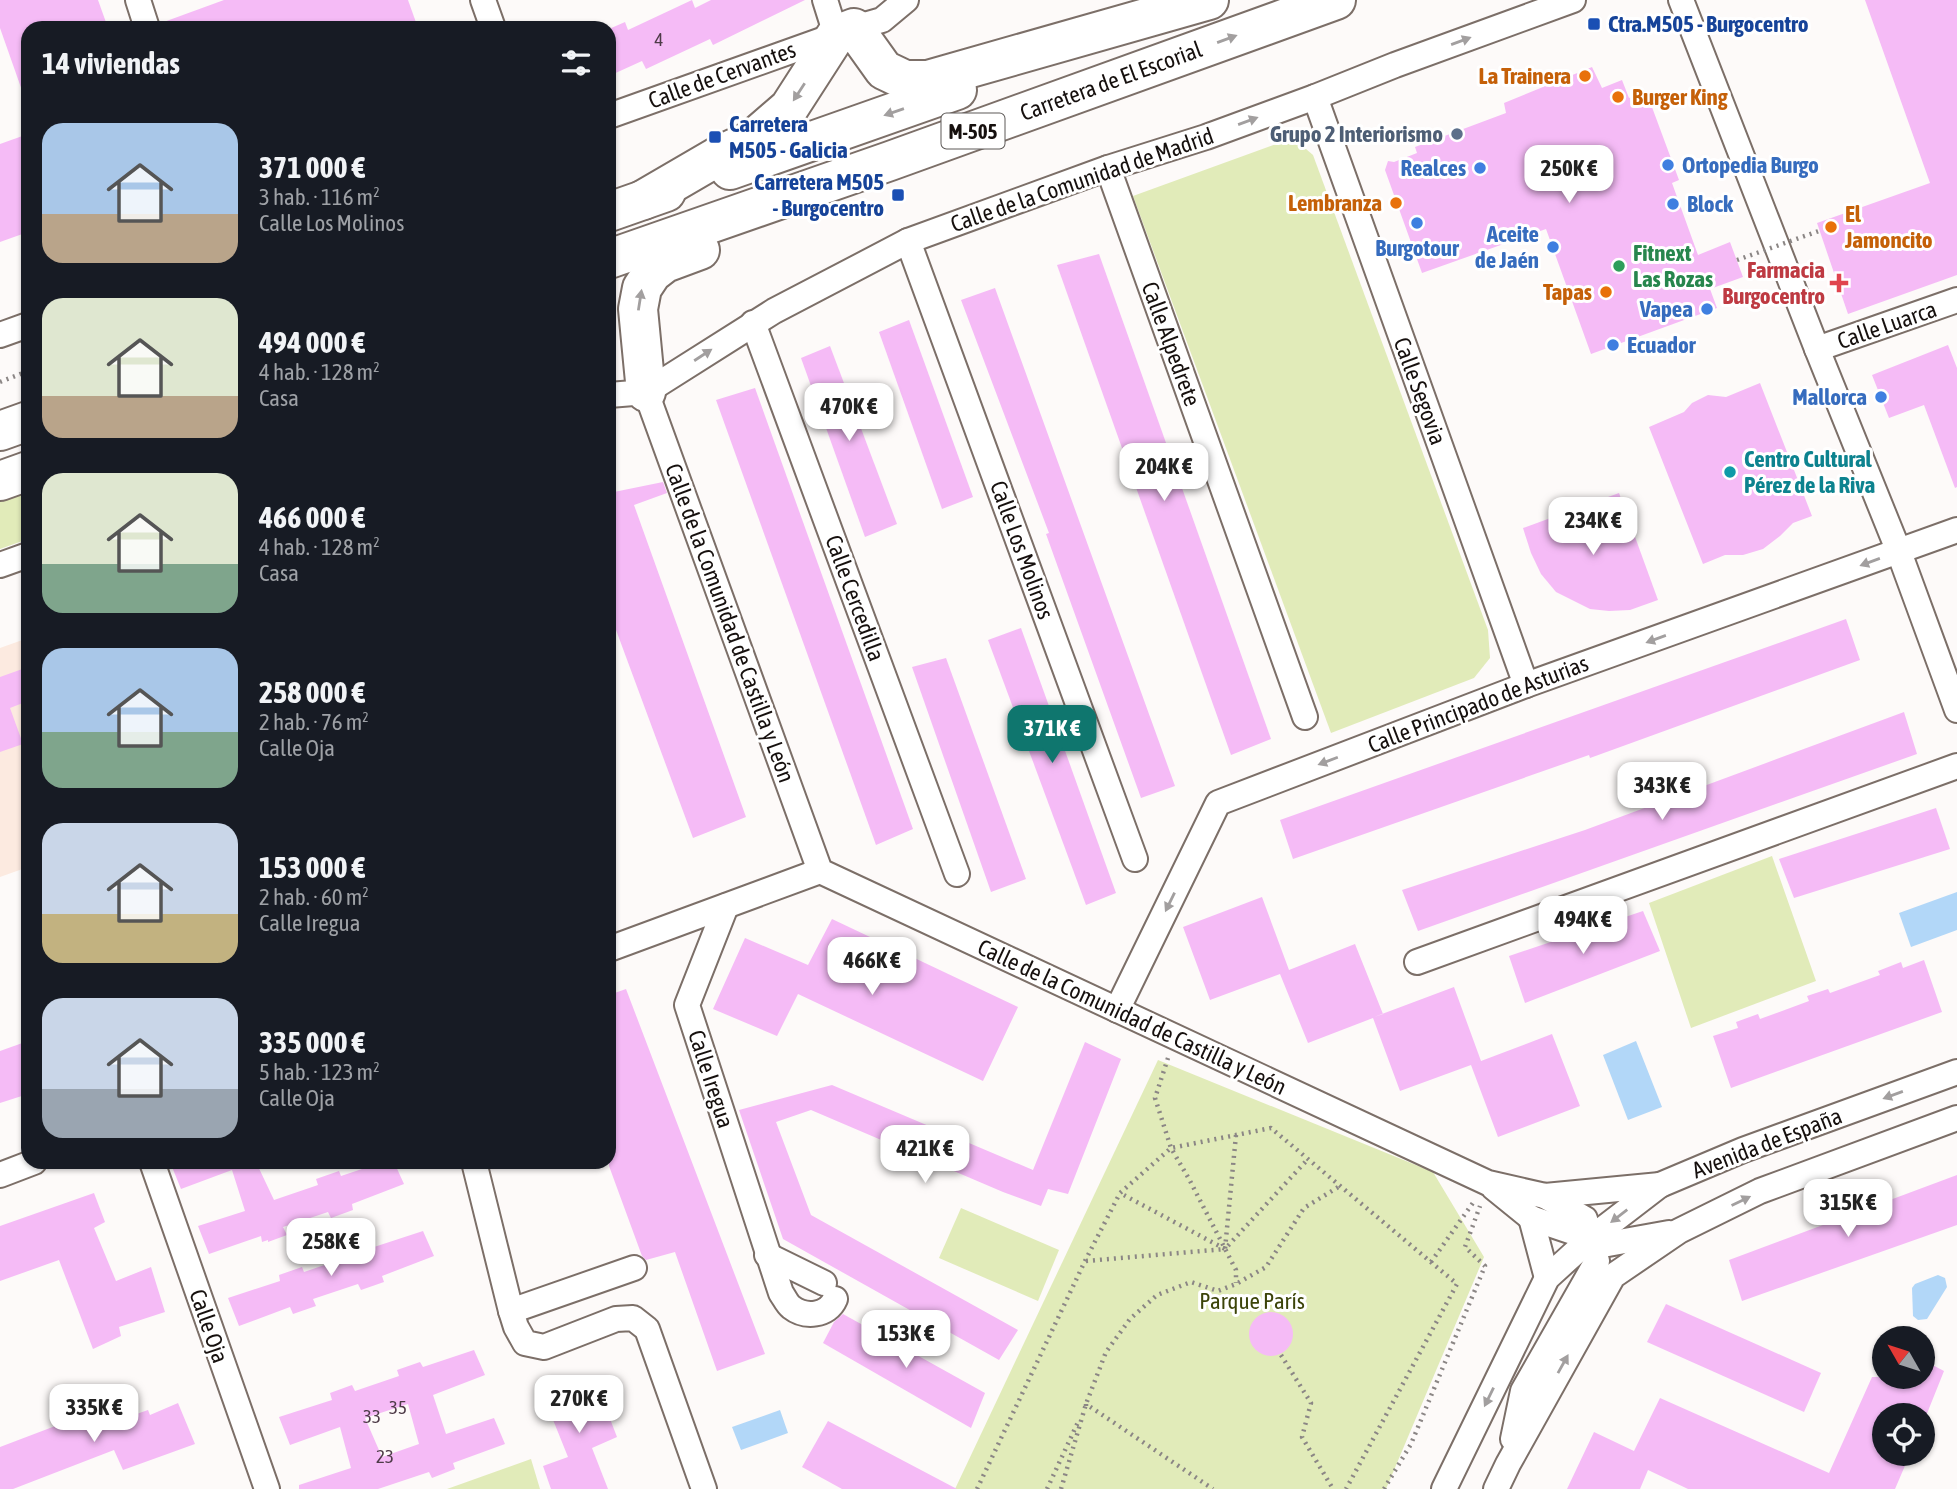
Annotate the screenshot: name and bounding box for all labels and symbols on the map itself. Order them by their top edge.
place label: Ctra.M505 - Burgocentro [1608,11,1809,37]
marker: Ctra.M505 - Burgocentro [1586,16,1602,32]
house number: 4 [655,28,664,50]
one-way arrow [1217,33,1238,44]
one-way arrow [1450,35,1471,46]
street label: Calle de Cervantes [645,36,799,114]
street label: Carretera de El Escorial [1016,36,1206,126]
place label: La Trainera [1479,63,1571,89]
marker: La Trainera [1577,68,1593,84]
one-way arrow [793,83,806,102]
place label: Burger King [1632,84,1728,110]
marker: Burger King [1610,89,1626,105]
one-way arrow [884,107,905,118]
place label: Carretera M505 - Galicia [729,111,848,163]
road number: M-505 [942,114,1004,148]
one-way arrow [1238,116,1259,127]
place label: Grupo 2 Interiorismo [1270,121,1443,147]
street label: Calle de la Comunidad de Madrid [947,123,1217,237]
marker: Grupo 2 Interiorismo [1449,126,1465,142]
marker: Carretera M505 - Galicia [707,129,723,145]
pin: 250K € [1512,146,1626,205]
place label: Ortopedia Burgo [1682,152,1819,178]
place label: Realces [1400,155,1466,181]
marker: Ortopedia Burgo [1660,157,1676,173]
marker: Realces [1472,160,1488,176]
place label: Carretera M505 - Burgocentro [754,169,884,221]
marker: Carretera M505 - Burgocentro [890,187,906,203]
place label: Lembranza [1288,190,1382,216]
place label: Block [1687,191,1734,217]
marker: Lembranza [1388,195,1404,211]
marker: Block [1665,196,1681,212]
place label: El Jamoncito [1844,201,1933,253]
marker: Burgotour [1409,215,1425,231]
marker: El Jamoncito [1823,219,1839,235]
place label: Aceite de Jaén [1475,221,1539,273]
place label: Burgotour [1375,235,1460,261]
marker: Aceite de Jaén [1545,239,1561,255]
place label: Fitnext Las Rozas [1633,240,1713,292]
place label: Farmacia Burgocentro [1722,257,1825,309]
marker: Fitnext Las Rozas [1611,258,1627,274]
marker: Farmacia Burgocentro [1831,275,1847,291]
street label: Calle Alpedrete [1137,278,1205,410]
place label: Tapas [1543,279,1592,305]
marker: Tapas [1598,284,1614,300]
one-way arrow [635,289,646,311]
place label: Vapea [1639,296,1693,322]
street label: Calle Luarca [1834,296,1940,354]
marker: Vapea [1699,301,1715,317]
place label: Ecuador [1627,332,1697,358]
street label: Calle Segovia [1389,334,1451,448]
marker: Ecuador [1605,337,1621,353]
one-way arrow [694,348,712,362]
pin: 470K € [792,384,906,443]
place label: Mallorca [1792,384,1867,410]
marker: Mallorca [1873,389,1889,405]
pin: 204K € [1107,444,1221,503]
place label: Centro Cultural Pérez de la Riva [1744,446,1876,498]
street label: Calle de la Comunidad de Castilla y León [660,460,800,786]
marker: Centro Cultural Pérez de la Riva [1722,464,1738,480]
street label: Calle Los Molinos [985,477,1059,623]
pin: 234K € [1536,498,1650,557]
street label: Calle Cercedilla [820,531,890,665]
one-way arrow [1859,557,1880,568]
one-way arrow [1645,634,1666,645]
street label: Calle Principado de Asturias [1364,650,1592,758]
pin: 371K € [995,706,1109,765]
one-way arrow [1317,756,1338,767]
pin: 343K € [1605,762,1719,822]
one-way arrow [1164,892,1175,912]
pin: 494K € [1526,897,1640,956]
street label: Calle de la Comunidad de Castilla y León [974,934,1290,1100]
pin: 466K € [815,937,929,997]
street label: Calle Iregua [683,1027,739,1131]
one-way arrow [1882,1090,1903,1101]
street label: Avenida de España [1689,1103,1845,1183]
pin: 421K € [868,1126,982,1185]
pin: 315K € [1791,1180,1905,1239]
one-way arrow [1731,1195,1751,1206]
one-way arrow [1611,1209,1629,1224]
pin: 258K € [274,1218,388,1278]
street label: Calle Oja [184,1286,234,1366]
park label: Parque París [1199,1288,1305,1314]
pin: 153K € [849,1310,963,1370]
north arrow [1872,1326,1936,1390]
one-way arrow [1557,1355,1569,1374]
pin: 270K € [522,1376,636,1435]
pin: 335K € [37,1384,151,1444]
one-way arrow [1483,1387,1495,1407]
house number: 35 [389,1396,407,1418]
house number: 33 [363,1405,381,1427]
house number: 23 [376,1445,394,1467]

